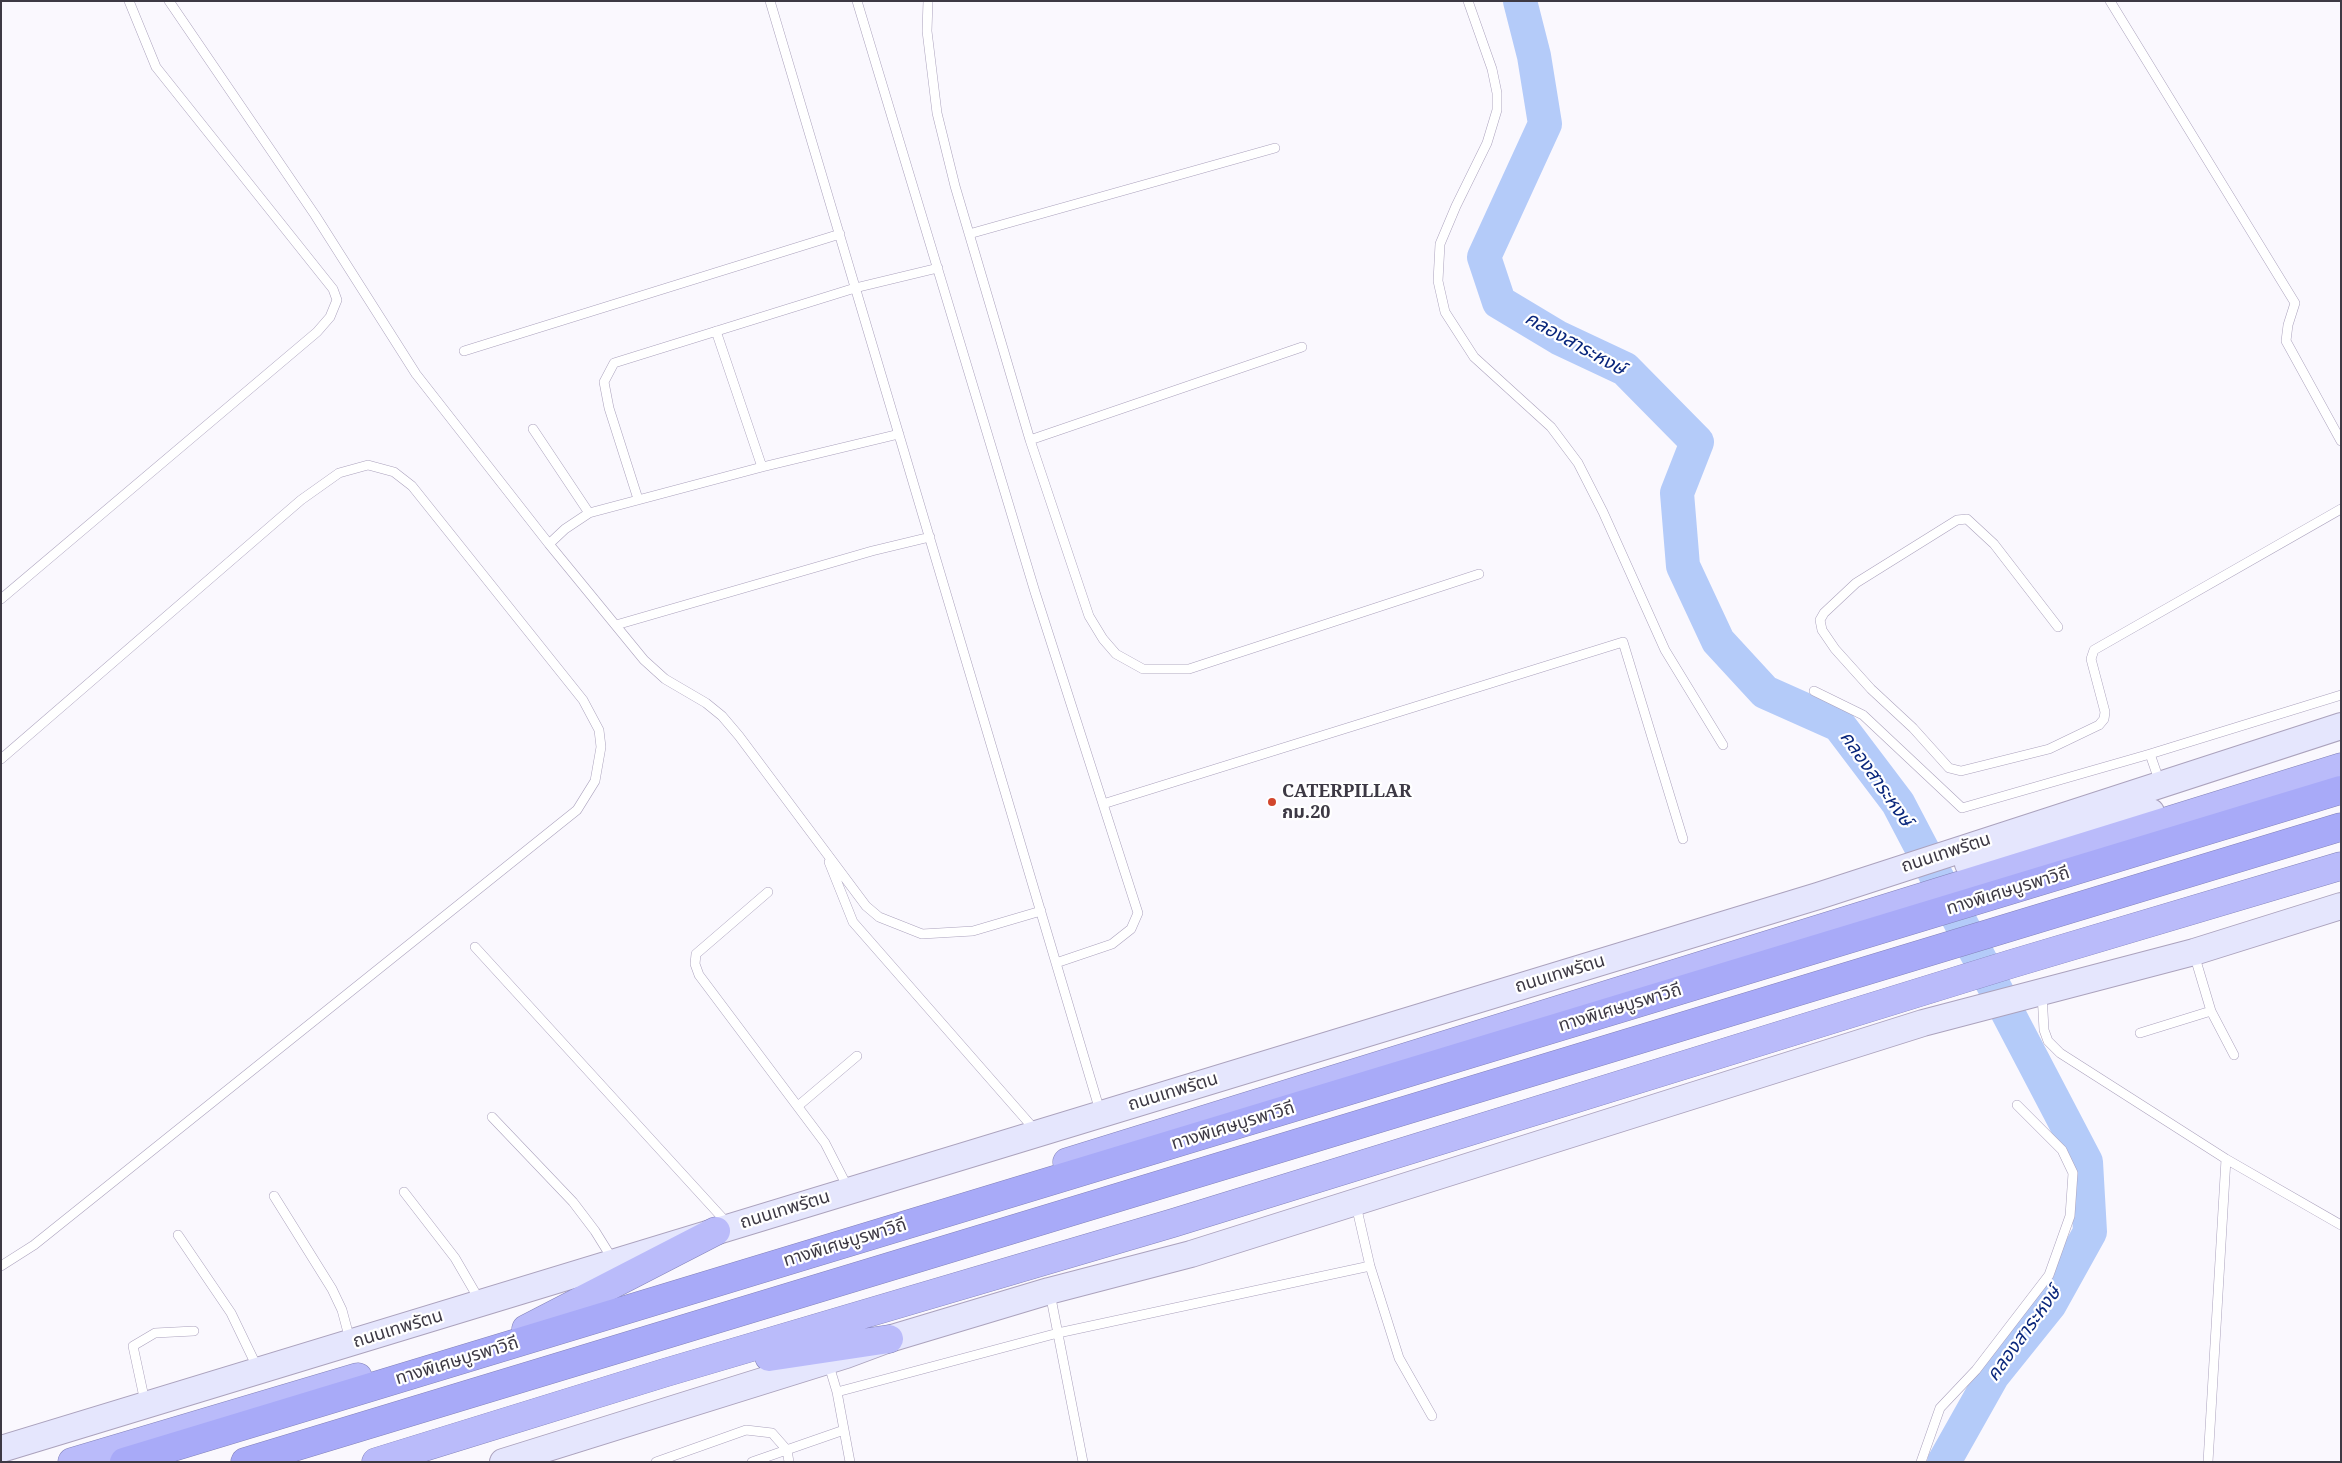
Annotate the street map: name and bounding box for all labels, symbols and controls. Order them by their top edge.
water label: คลองสาระหงษ์ [1521,307,1629,381]
water label: คลองสาระหงษ์ [1835,727,1917,831]
place label: CATERPILLAR กม.20 [1282,781,1411,824]
marker: CATERPILLAR กม.20 [1266,796,1278,808]
street label: ถนนเทพรัตน [1898,828,1994,878]
street label: ทางพิเศษบูรพาวิถี [1944,862,2072,920]
street label: ถนนเทพรัตน [1512,950,1608,998]
street label: ทางพิเศษบูรพาวิถี [1556,979,1684,1037]
street label: ถนนเทพรัตน [1125,1068,1221,1116]
street label: ทางพิเศษบูรพาวิถี [1169,1097,1297,1155]
street label: ถนนเทพรัตน [737,1186,833,1234]
street label: ทางพิเศษบูรพาวิถี [781,1214,909,1272]
water label: คลองสาระหงษ์ [1982,1282,2066,1386]
street label: ถนนเทพรัตน [350,1305,446,1353]
street label: ทางพิเศษบูรพาวิถี [393,1332,521,1390]

